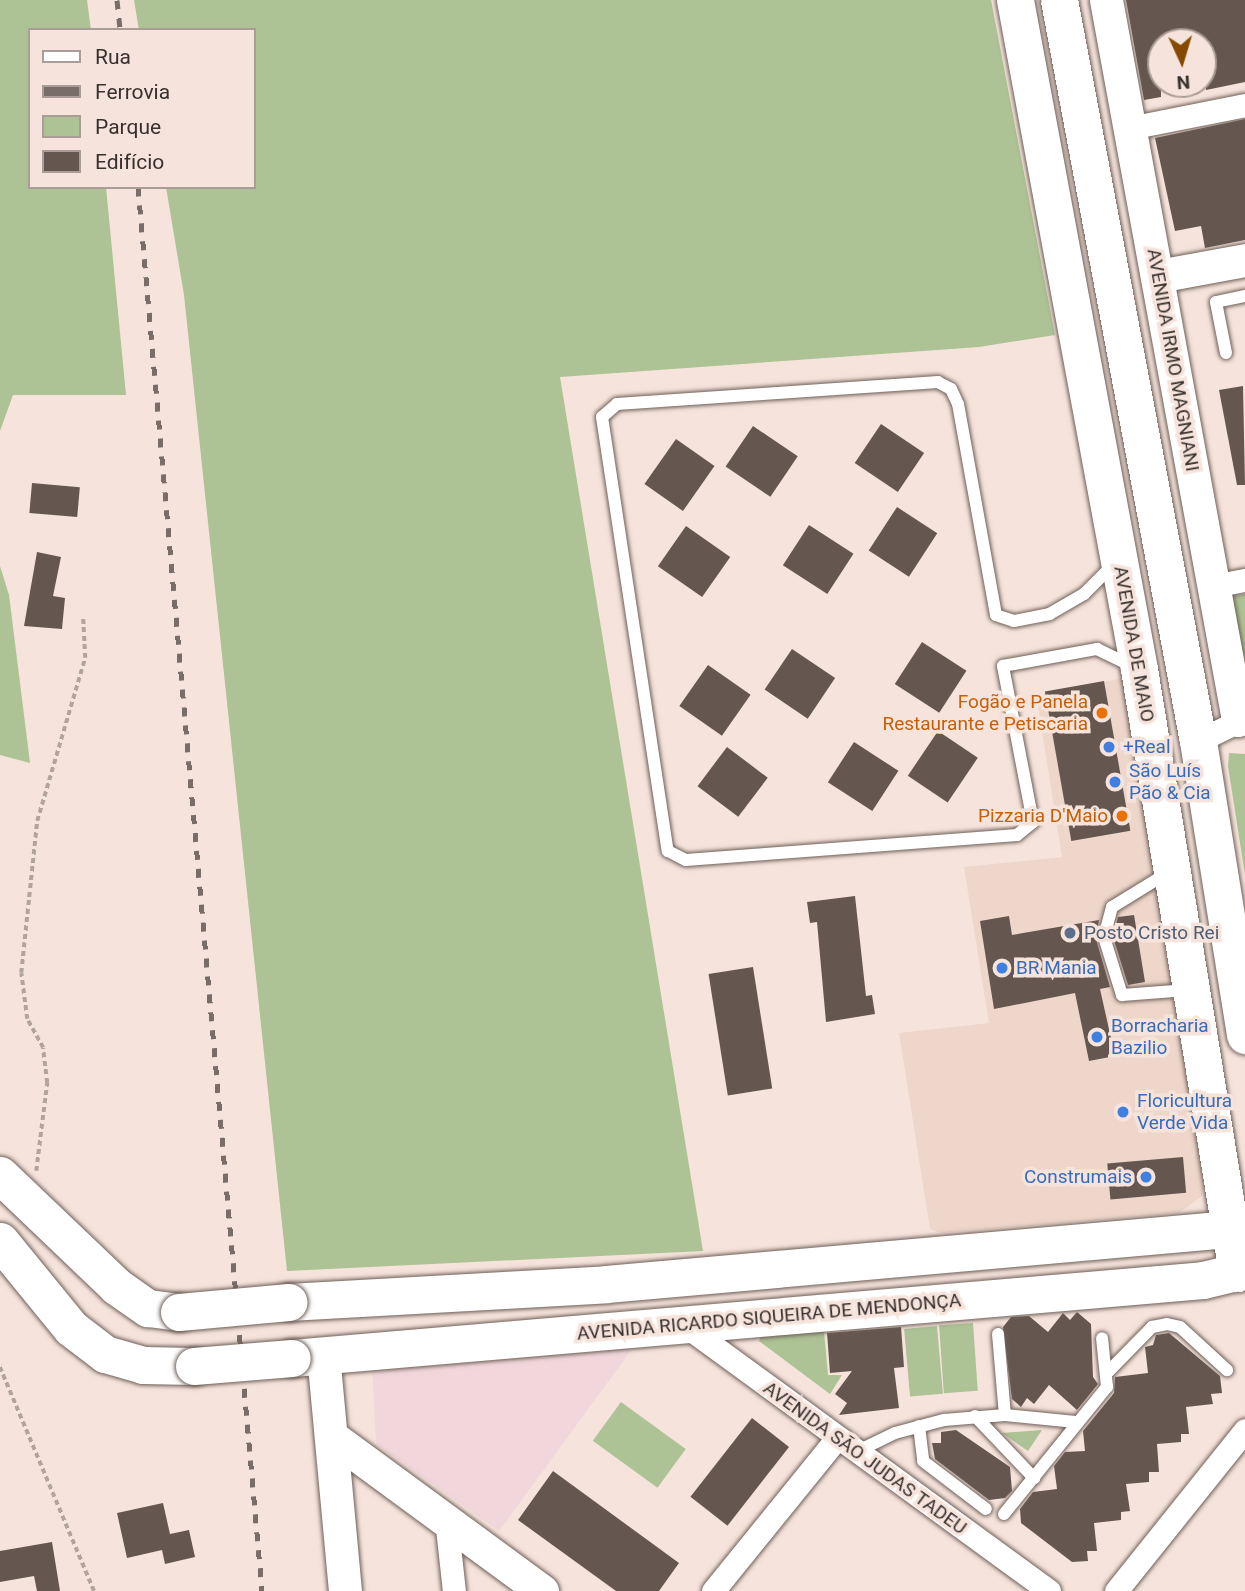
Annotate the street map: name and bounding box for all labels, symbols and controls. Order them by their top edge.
legend [28,28,256,189]
north arrow [1147,28,1217,98]
text: Rua [95,45,131,69]
text: N [1176,71,1191,94]
text: Ferrovia [95,80,170,104]
text: Parque [95,115,161,139]
text: Edifício [95,150,164,174]
street label: AVENIDA IRMO MAGNIANI [1142,247,1204,473]
street label: AVENIDA DE MAIO [1109,564,1159,724]
place label: Fogão e Panela Restaurante e Petiscaria [882,691,1088,735]
marker: Fogão e Panela Restaurante e Petiscaria [1094,705,1110,721]
place label: +Real [1123,736,1171,758]
marker: +Real [1101,739,1117,755]
place label: São Luís Pão & Cia [1129,760,1211,804]
marker: São Luís Pão & Cia [1107,774,1123,790]
place label: Pizzaria D'Maio [978,805,1108,827]
marker: Pizzaria D'Maio [1114,808,1130,824]
place label: Posto Cristo Rei [1084,922,1219,944]
marker: Posto Cristo Rei [1062,925,1078,941]
place label: BR Mania [1016,957,1097,979]
marker: BR Mania [994,960,1010,976]
place label: Borracharia Bazilio [1111,1015,1209,1059]
marker: Borracharia Bazilio [1089,1029,1105,1045]
place label: Floricultura Verde Vida [1137,1090,1232,1134]
marker: Floricultura Verde Vida [1115,1104,1131,1120]
place label: Construmais [1024,1166,1132,1188]
marker: Construmais [1138,1169,1154,1185]
street label: AVENIDA RICARDO SIQUEIRA DE MENDONÇA [576,1289,962,1345]
street label: AVENIDA SÃO JUDAS TADEU [759,1376,971,1540]

